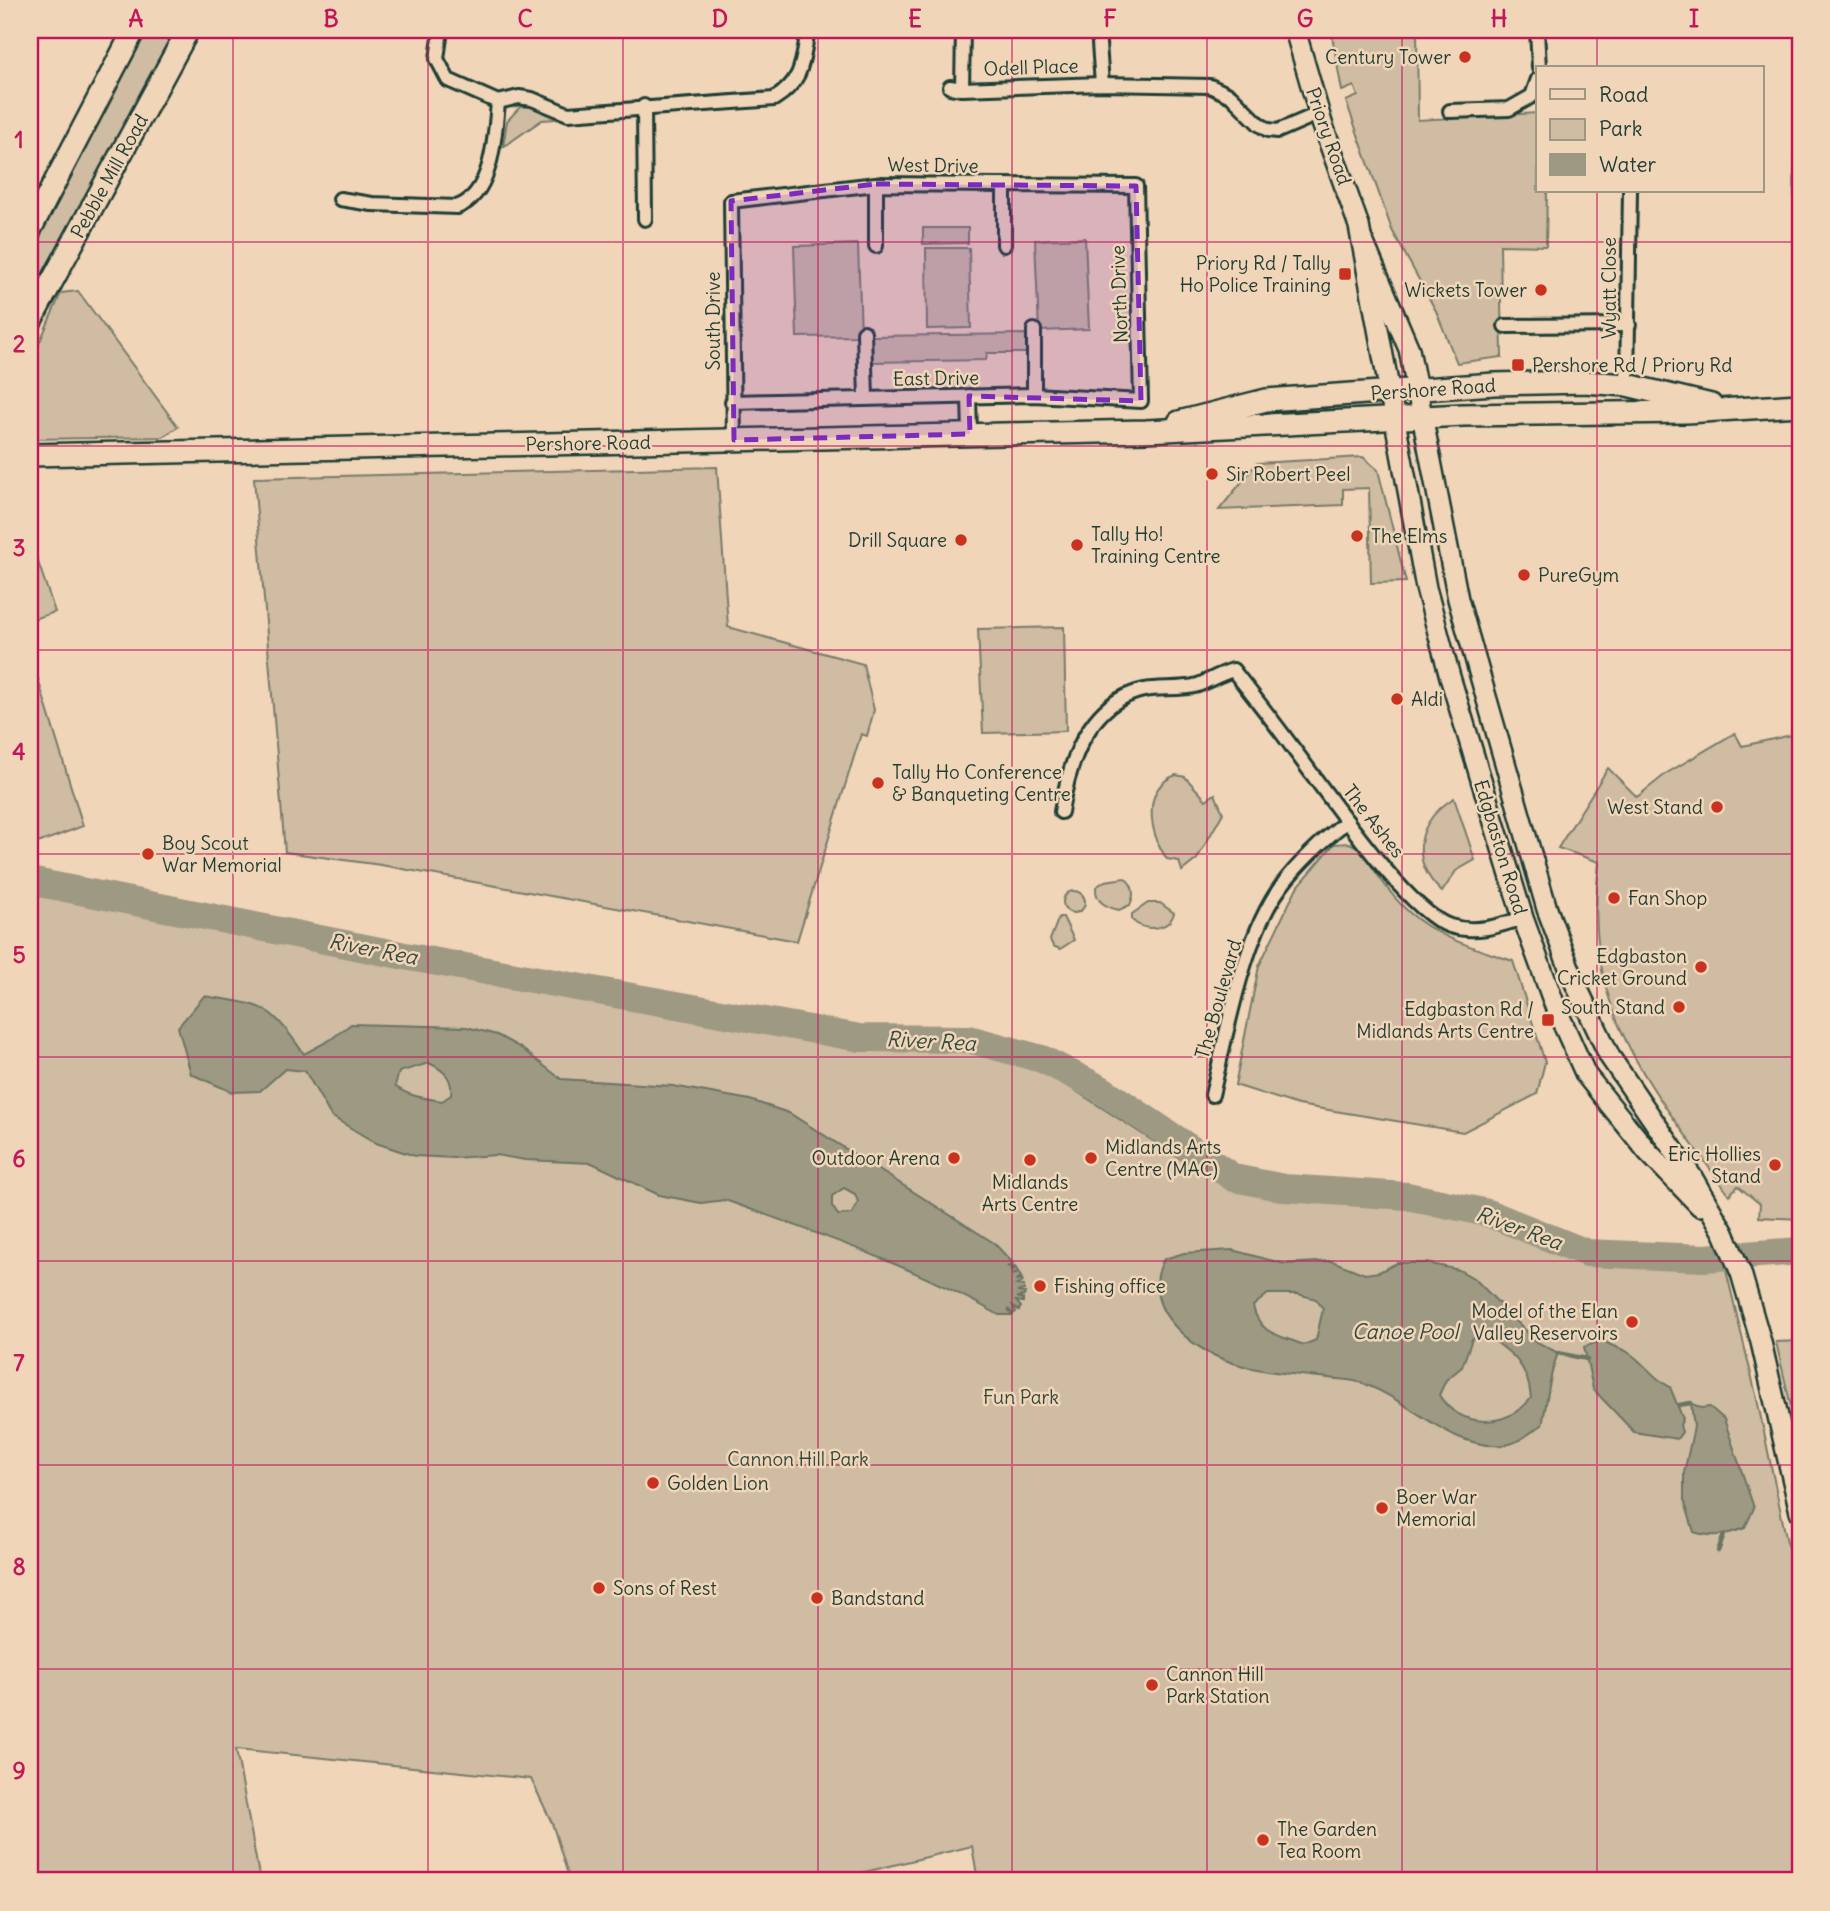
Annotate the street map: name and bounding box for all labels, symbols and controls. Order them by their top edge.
text: A [129,4,144,33]
text: B [323,4,339,33]
text: C [517,4,533,33]
text: D [712,4,728,33]
text: E [908,4,922,33]
text: F [1103,4,1117,33]
text: G [1297,4,1313,33]
text: H [1491,4,1507,33]
text: I [1689,4,1699,33]
place label: Century Tower [1325,45,1451,69]
marker: Century Tower [1457,49,1473,65]
street label: Odell Place [983,53,1079,81]
legend [1536,66,1764,192]
text: Road [1599,81,1648,108]
street label: Priory Road [1301,84,1357,188]
street label: Pebble Mill Road [65,110,153,242]
text: Park [1599,115,1642,142]
text: 1 [14,125,24,154]
text: Water [1599,151,1657,178]
street label: West Drive [887,152,979,178]
street label: Wyatt Close [1597,237,1621,339]
street label: North Drive [1105,245,1133,343]
place label: Priory Rd / Tally Ho Police Training [1180,251,1331,297]
marker: Priory Rd / Tally Ho Police Training [1337,266,1353,282]
street label: South Drive [701,271,725,371]
place label: Wickets Tower [1404,278,1527,302]
marker: Wickets Tower [1533,282,1549,298]
text: 2 [13,329,26,358]
place label: Pershore Rd / Priory Rd [1532,353,1732,377]
marker: Pershore Rd / Priory Rd [1510,357,1526,373]
street label: East Drive [893,365,979,391]
street label: Pershore Road [1370,373,1496,405]
street label: Pershore Road [525,430,651,456]
place label: Sir Robert Peel [1226,462,1351,486]
marker: Sir Robert Peel [1204,466,1220,482]
place label: Tally Ho! Training Centre [1091,522,1221,568]
place label: The Elms [1371,524,1447,548]
place label: Drill Square [848,528,947,552]
marker: The Elms [1349,528,1365,544]
marker: Drill Square [953,532,969,548]
text: 3 [12,533,26,562]
marker: Tally Ho! Training Centre [1069,537,1085,553]
place label: PureGym [1538,563,1619,587]
marker: PureGym [1516,567,1532,583]
place label: Aldi [1411,687,1443,711]
marker: Aldi [1389,691,1405,707]
text: 4 [12,737,26,766]
place label: Tally Ho Conference & Banqueting Centre [892,760,1071,806]
marker: Tally Ho Conference & Banqueting Centre [870,775,886,791]
street label: Edgbaston Road [1469,777,1533,917]
street label: The Ashes [1338,780,1410,862]
place label: West Stand [1607,795,1703,819]
marker: West Stand [1709,799,1725,815]
place label: Boy Scout War Memorial [162,831,282,877]
marker: Boy Scout War Memorial [140,846,156,862]
place label: Fan Shop [1628,886,1707,910]
marker: Fan Shop [1606,890,1622,906]
water label: River Rea [327,927,420,971]
street label: The Boulevard [1190,937,1246,1061]
text: 5 [12,940,26,969]
place label: Edgbaston Cricket Ground [1557,944,1687,990]
marker: Edgbaston Cricket Ground [1693,959,1709,975]
place label: South Stand [1561,995,1665,1019]
place label: Edgbaston Rd / Midlands Arts Centre [1356,997,1534,1043]
marker: South Stand [1671,999,1687,1015]
marker: Edgbaston Rd / Midlands Arts Centre [1540,1012,1556,1028]
water label: River Rea [886,1025,977,1057]
place label: Midlands Arts Centre (MAC) [1105,1135,1221,1181]
place label: Eric Hollies Stand [1668,1142,1761,1188]
text: 6 [12,1144,26,1173]
place label: Outdoor Arena [812,1146,940,1170]
marker: Outdoor Arena [946,1150,962,1166]
marker: Midlands Arts Centre (MAC) [1083,1150,1099,1166]
marker: Midlands Arts Centre [1022,1152,1038,1168]
marker: Eric Hollies Stand [1767,1157,1783,1173]
place label: Midlands Arts Centre [982,1170,1078,1216]
water label: River Rea [1472,1200,1567,1256]
place label: Fishing office [1054,1274,1166,1298]
marker: Fishing office [1032,1278,1048,1294]
place label: Model of the Elan Valley Reservoirs [1471,1299,1618,1345]
marker: Model of the Elan Valley Reservoirs [1624,1314,1640,1330]
water label: Canoe Pool [1352,1318,1461,1345]
text: 7 [13,1348,25,1377]
park label: Fun Park [983,1385,1059,1409]
park label: Cannon Hill Park [727,1447,869,1471]
place label: Golden Lion [667,1471,769,1495]
marker: Golden Lion [645,1475,661,1491]
place label: Boer War Memorial [1396,1485,1477,1531]
marker: Boer War Memorial [1374,1500,1390,1516]
text: 8 [12,1552,26,1581]
place label: Sons of Rest [613,1576,717,1600]
marker: Sons of Rest [591,1580,607,1596]
place label: Bandstand [831,1586,925,1610]
marker: Bandstand [809,1590,825,1606]
place label: Cannon Hill Park Station [1166,1662,1270,1708]
marker: Cannon Hill Park Station [1144,1677,1160,1693]
text: 9 [12,1756,26,1785]
place label: The Garden Tea Room [1277,1817,1377,1863]
marker: The Garden Tea Room [1255,1832,1271,1848]

